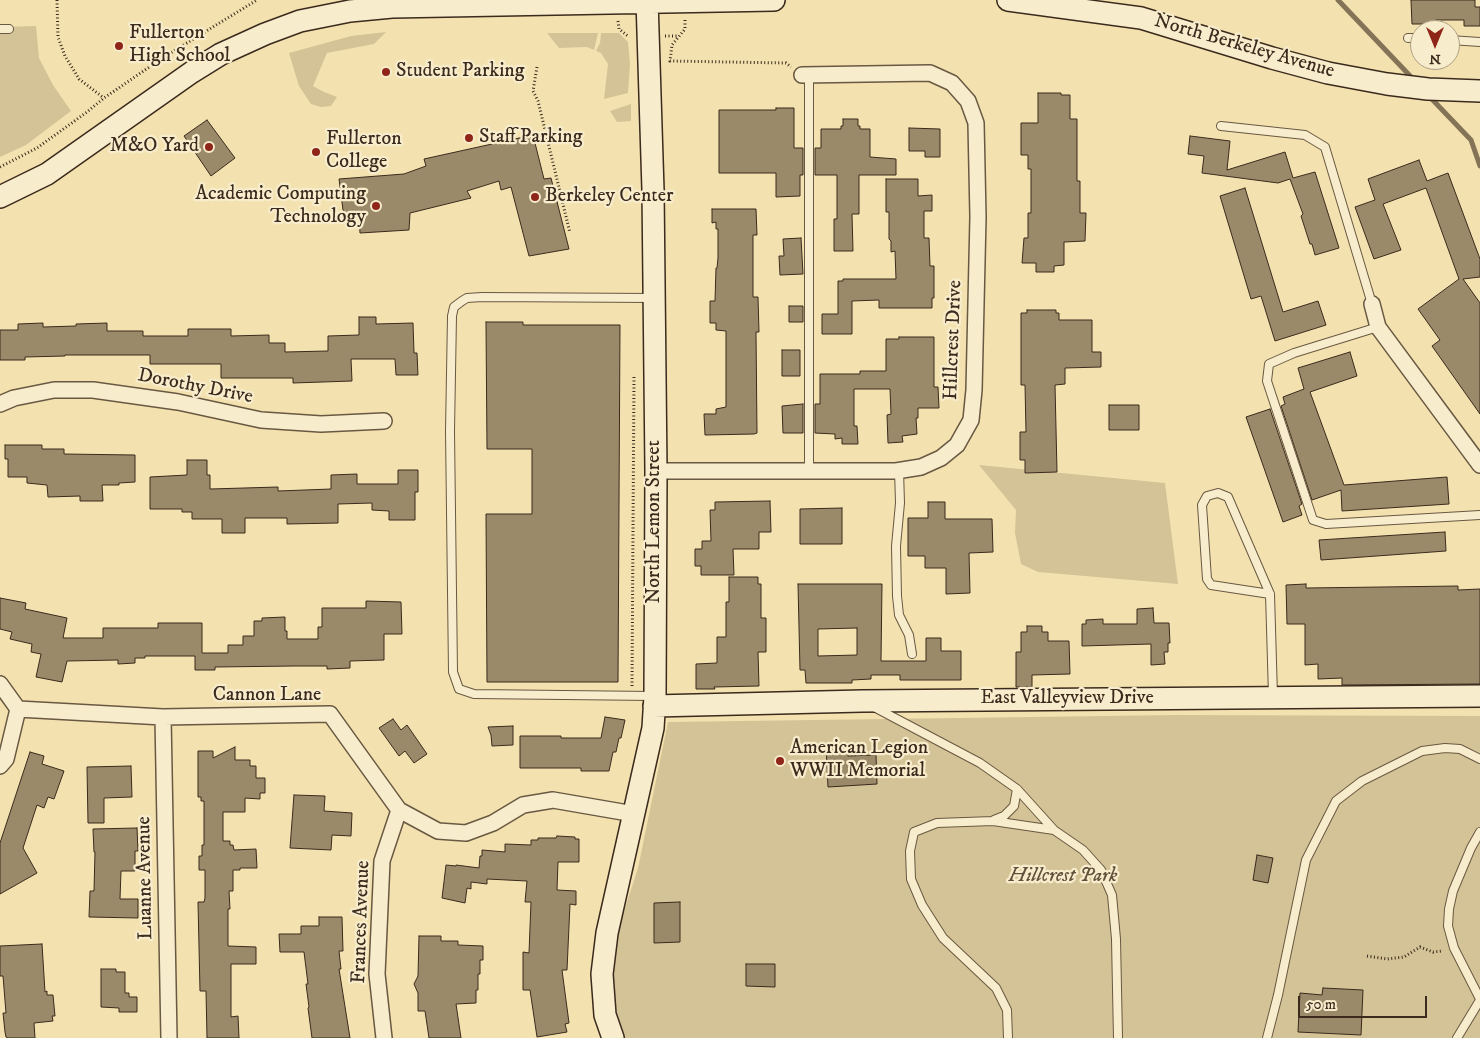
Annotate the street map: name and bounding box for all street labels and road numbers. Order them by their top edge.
street label: North Berkeley Avenue [1151,10,1337,84]
street label: Hillcrest Drive [940,280,968,400]
street label: Dorothy Drive [135,364,255,410]
street label: North Lemon Street [643,440,667,604]
street label: Cannon Lane [213,684,321,708]
street label: East Valleyview Drive [980,687,1154,711]
street label: Luanne Avenue [133,816,159,940]
street label: Frances Avenue [348,860,376,984]

